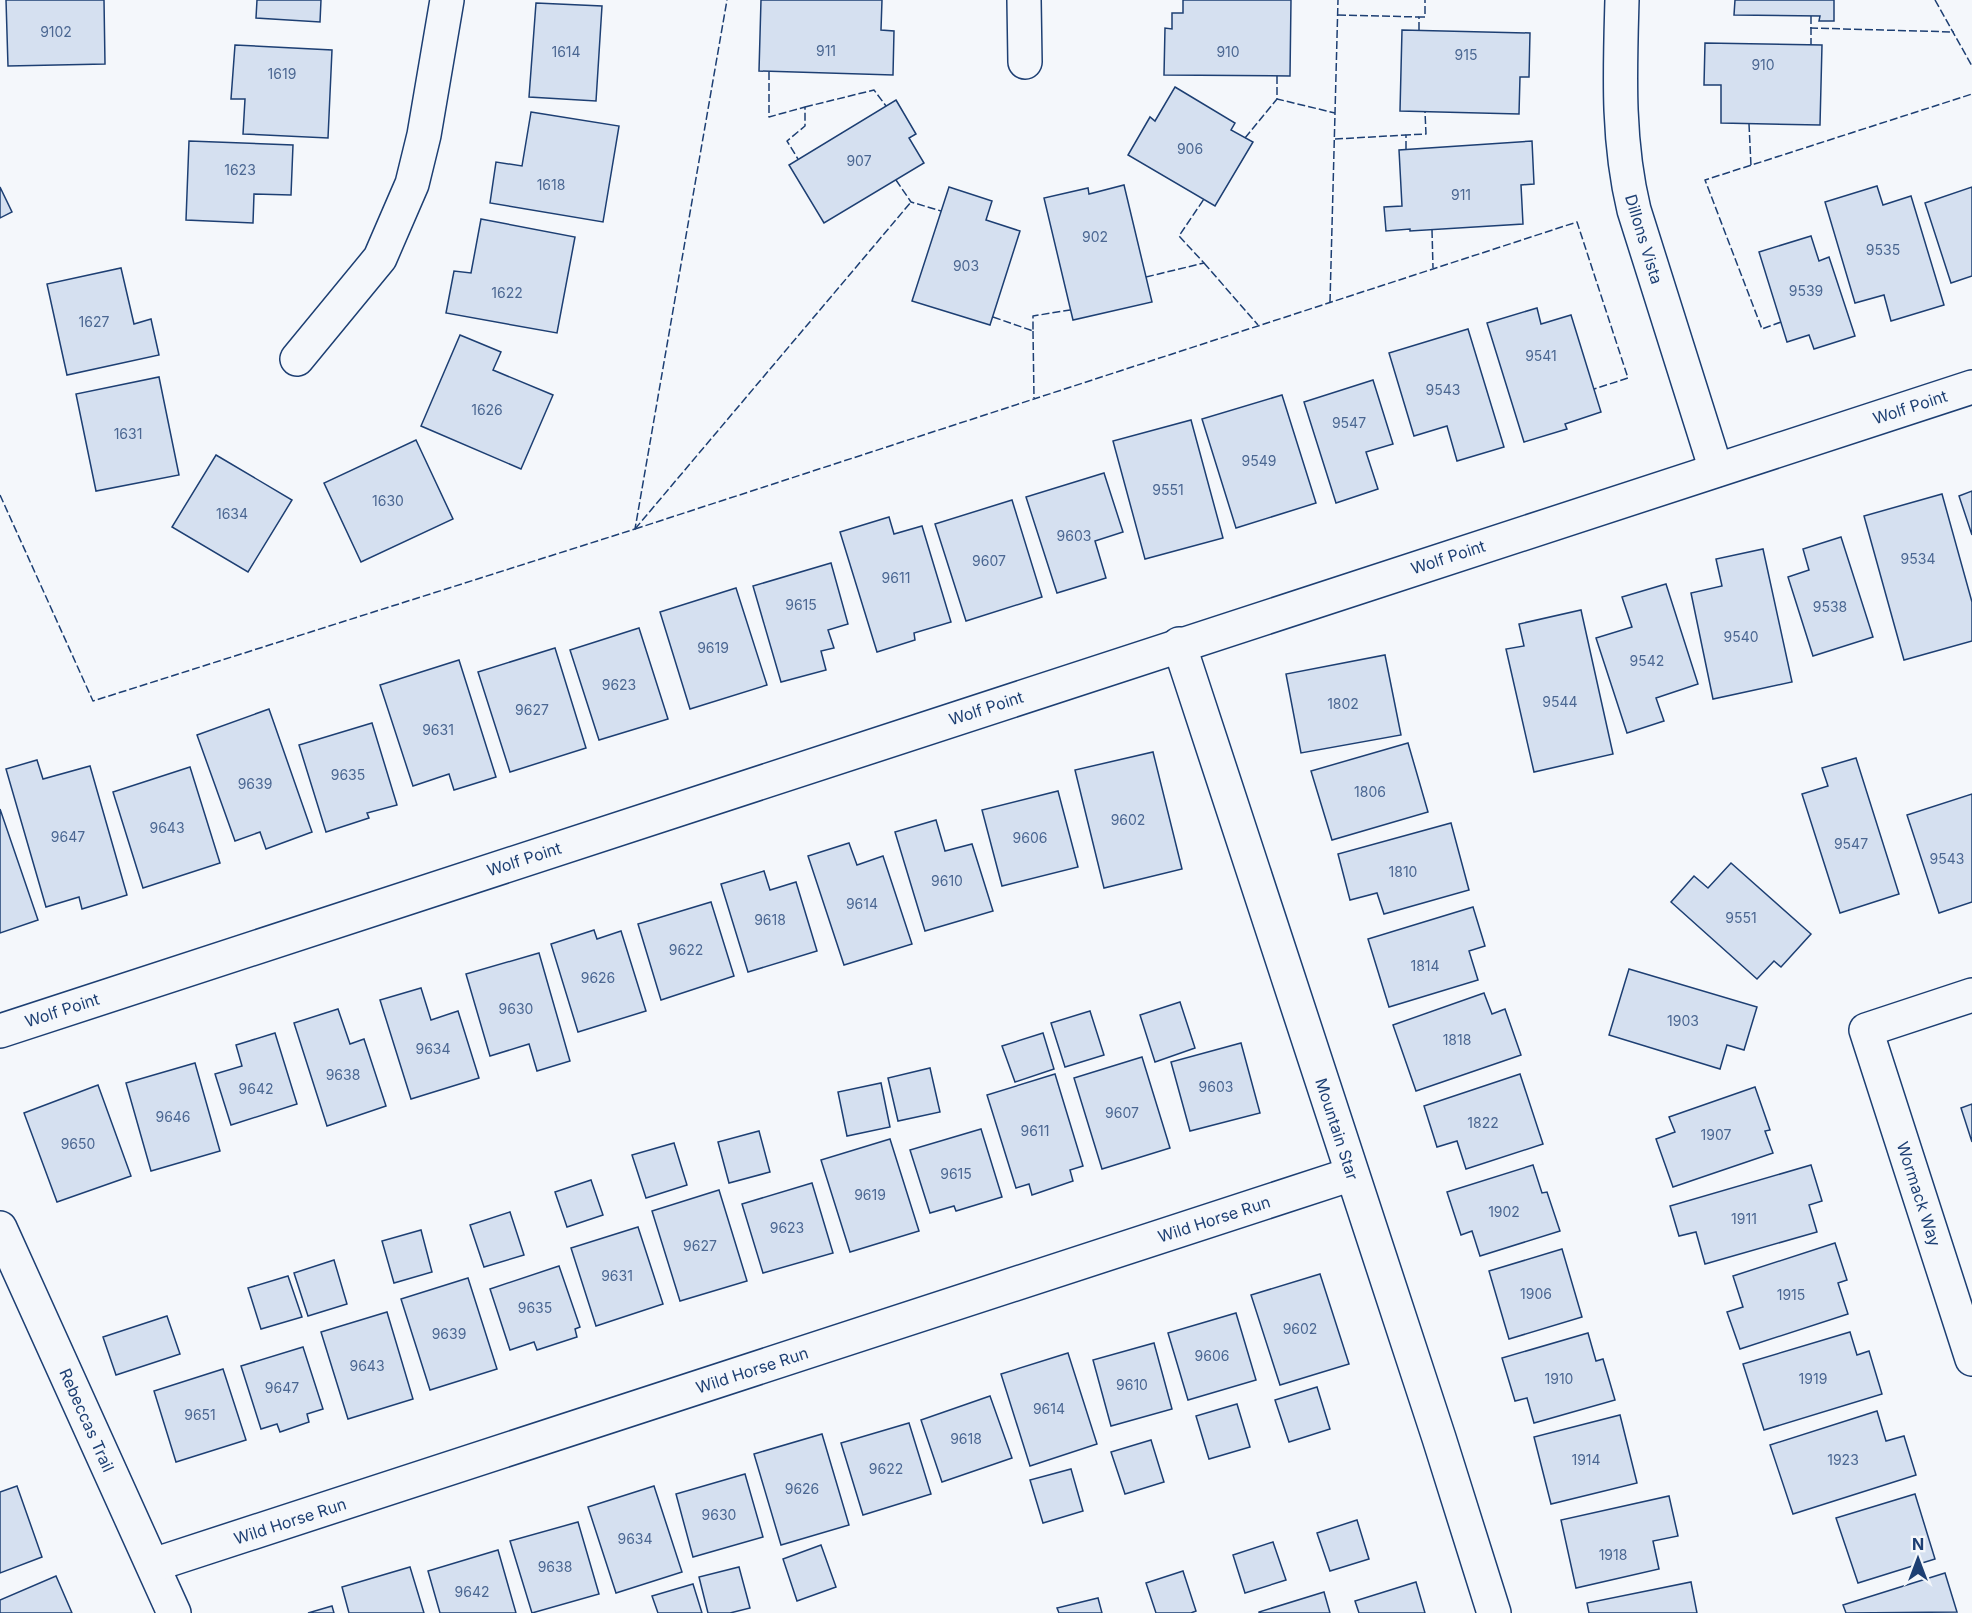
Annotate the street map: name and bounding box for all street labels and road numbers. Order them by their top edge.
street label: Dillons Vista [1621,192,1667,286]
street label: Wolf Point [1870,386,1950,428]
street label: Wolf Point [1408,536,1488,578]
street label: Wolf Point [946,687,1026,729]
street label: Wolf Point [484,838,564,880]
street label: Wolf Point [22,989,102,1031]
street label: Mountain Star [1311,1076,1363,1182]
street label: Wormack Way [1893,1139,1945,1249]
street label: Wild Horse Run [1155,1191,1273,1247]
street label: Wild Horse Run [693,1342,811,1398]
street label: Rebeccas Trail [55,1365,119,1475]
street label: Wild Horse Run [231,1493,349,1549]

